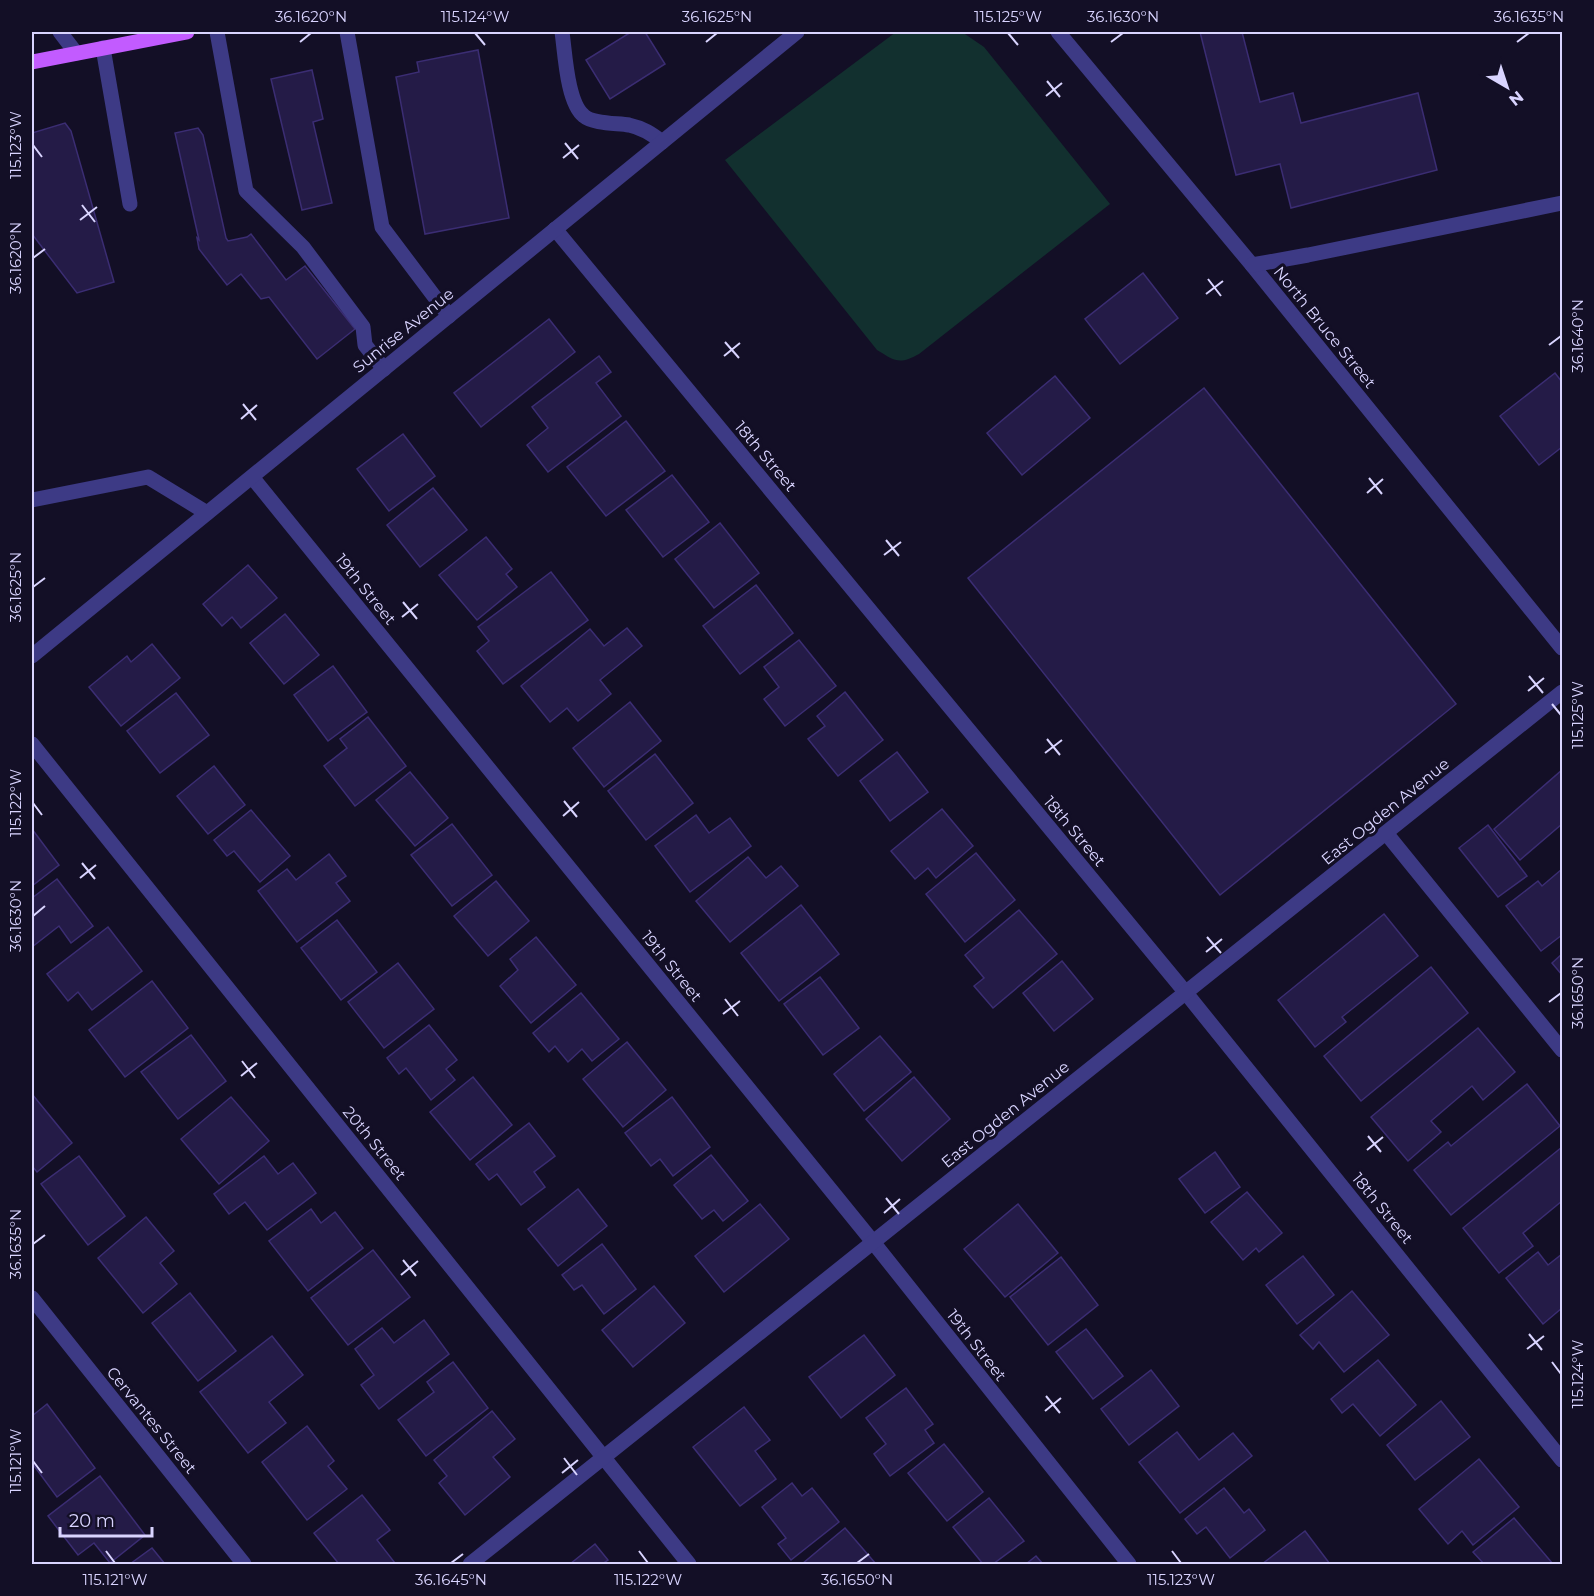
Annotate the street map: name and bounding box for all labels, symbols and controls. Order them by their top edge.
text: 36.1620°N [275,7,347,26]
text: 115.124°W [441,7,510,26]
text: 36.1625°N [682,7,752,26]
text: 115.125°W [974,7,1042,26]
text: 36.1630°N [1087,7,1159,26]
text: 36.1635°N [1494,7,1564,26]
north arrow [1477,57,1537,117]
text: N [1505,87,1527,110]
text: 115.123°W [6,111,25,179]
text: 36.1620°N [6,222,25,294]
street label: North Bruce Street [1270,262,1380,393]
street label: Sunrise Avenue [349,284,458,377]
text: 36.1640°N [1568,299,1587,373]
street label: 18th Street [731,417,801,496]
street label: 19th Street [331,550,400,629]
text: 36.1625°N [6,552,25,622]
text: 115.125°W [1568,681,1587,749]
street label: East Ogden Avenue [1318,754,1453,869]
text: 115.122°W [6,769,25,837]
street label: 18th Street [1040,792,1110,871]
text: 36.1630°N [6,880,25,952]
street label: 19th Street [637,927,706,1006]
text: 36.1650°N [1568,957,1587,1029]
street label: East Ogden Avenue [938,1057,1073,1172]
street label: 20th Street [339,1102,411,1185]
street label: 18th Street [1348,1169,1417,1248]
text: 36.1635°N [6,1209,25,1279]
street label: 19th Street [943,1306,1011,1385]
text: 115.124°W [1568,1339,1587,1408]
street label: Cervantes Street [103,1363,201,1478]
text: 115.121°W [6,1428,25,1494]
scale bar [60,1500,152,1538]
text: 20 m [69,1510,115,1532]
text: 115.121°W [82,1570,148,1589]
text: 36.1645°N [415,1570,487,1589]
text: 115.122°W [614,1570,682,1589]
text: 36.1650°N [821,1570,893,1589]
text: 115.123°W [1147,1570,1215,1589]

